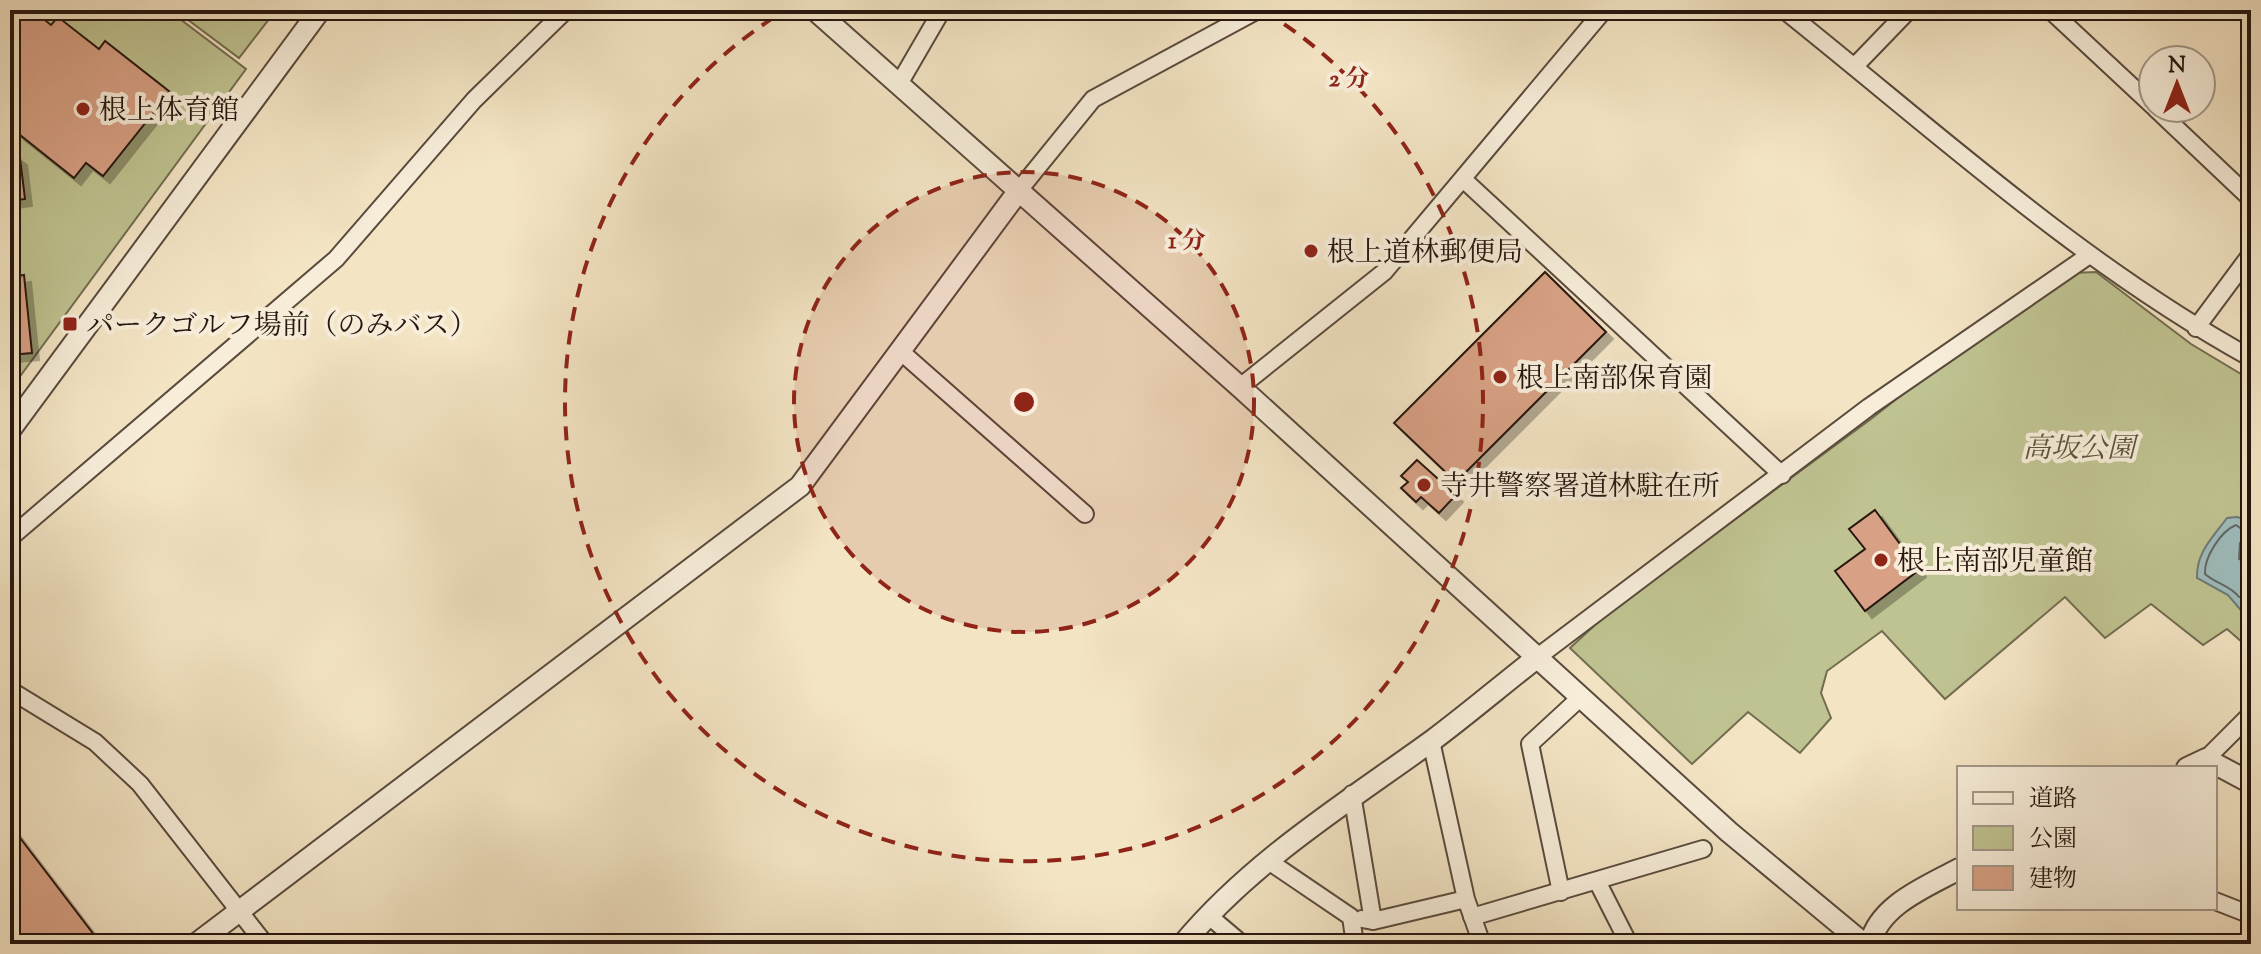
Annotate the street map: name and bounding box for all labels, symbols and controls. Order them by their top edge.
north arrow [2137,44,2217,124]
text: N [2168,51,2186,83]
text: 2 分 [1329,63,1369,97]
place label: 根上体育館 [99,92,239,132]
marker: 根上体育館 [74,100,92,118]
text: 1 分 [1168,225,1206,259]
place label: 根上道林郵便局 [1327,234,1523,274]
marker: 根上道林郵便局 [1302,242,1320,260]
place label: パークゴルフ場前（のみバス） [86,307,477,347]
marker: パークゴルフ場前（のみバス） [61,315,79,333]
place label: 根上南部保育園 [1516,360,1712,400]
marker: 根上南部保育園 [1491,368,1509,386]
centre of rings [1010,388,1038,416]
park label: 高坂公園 [2023,430,2139,470]
place label: 寺井警察署道林駐在所 [1440,468,1720,508]
marker: 寺井警察署道林駐在所 [1415,476,1433,494]
place label: 根上南部児童館 [1897,543,2093,583]
marker: 根上南部児童館 [1872,551,1890,569]
legend [1957,766,2217,910]
text: 道路 [2029,783,2077,817]
text: 公園 [2029,823,2077,857]
text: 建物 [2029,863,2077,897]

